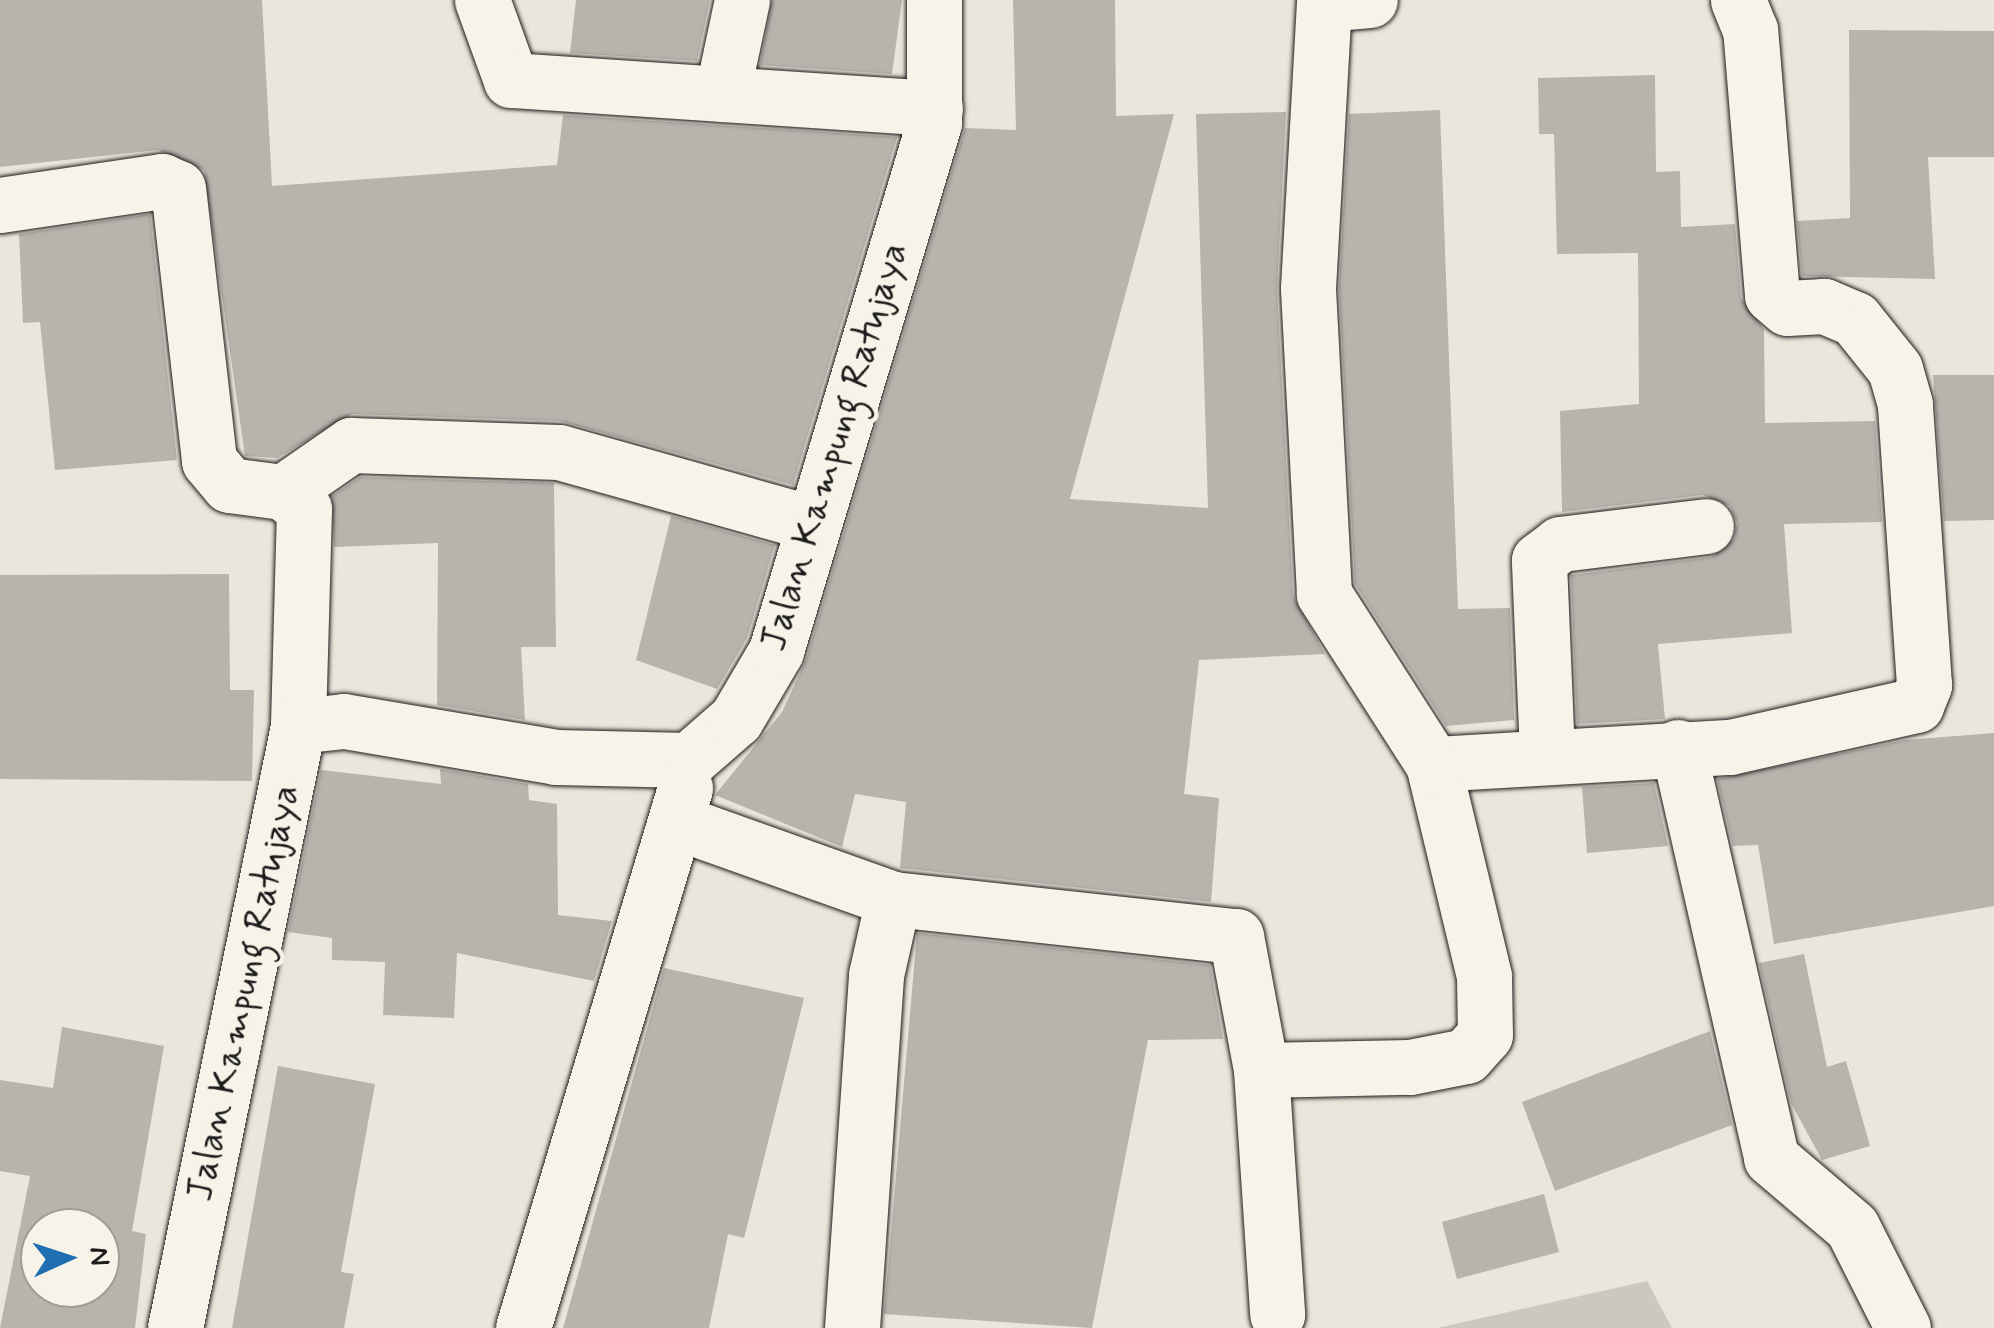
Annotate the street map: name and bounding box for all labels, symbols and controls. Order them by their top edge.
street label: Jalan Kampung Ratujaya [753,243,917,651]
street label: Jalan Kampung Ratujaya [179,786,309,1200]
north arrow [20,1208,120,1308]
text: N [79,1246,117,1267]

